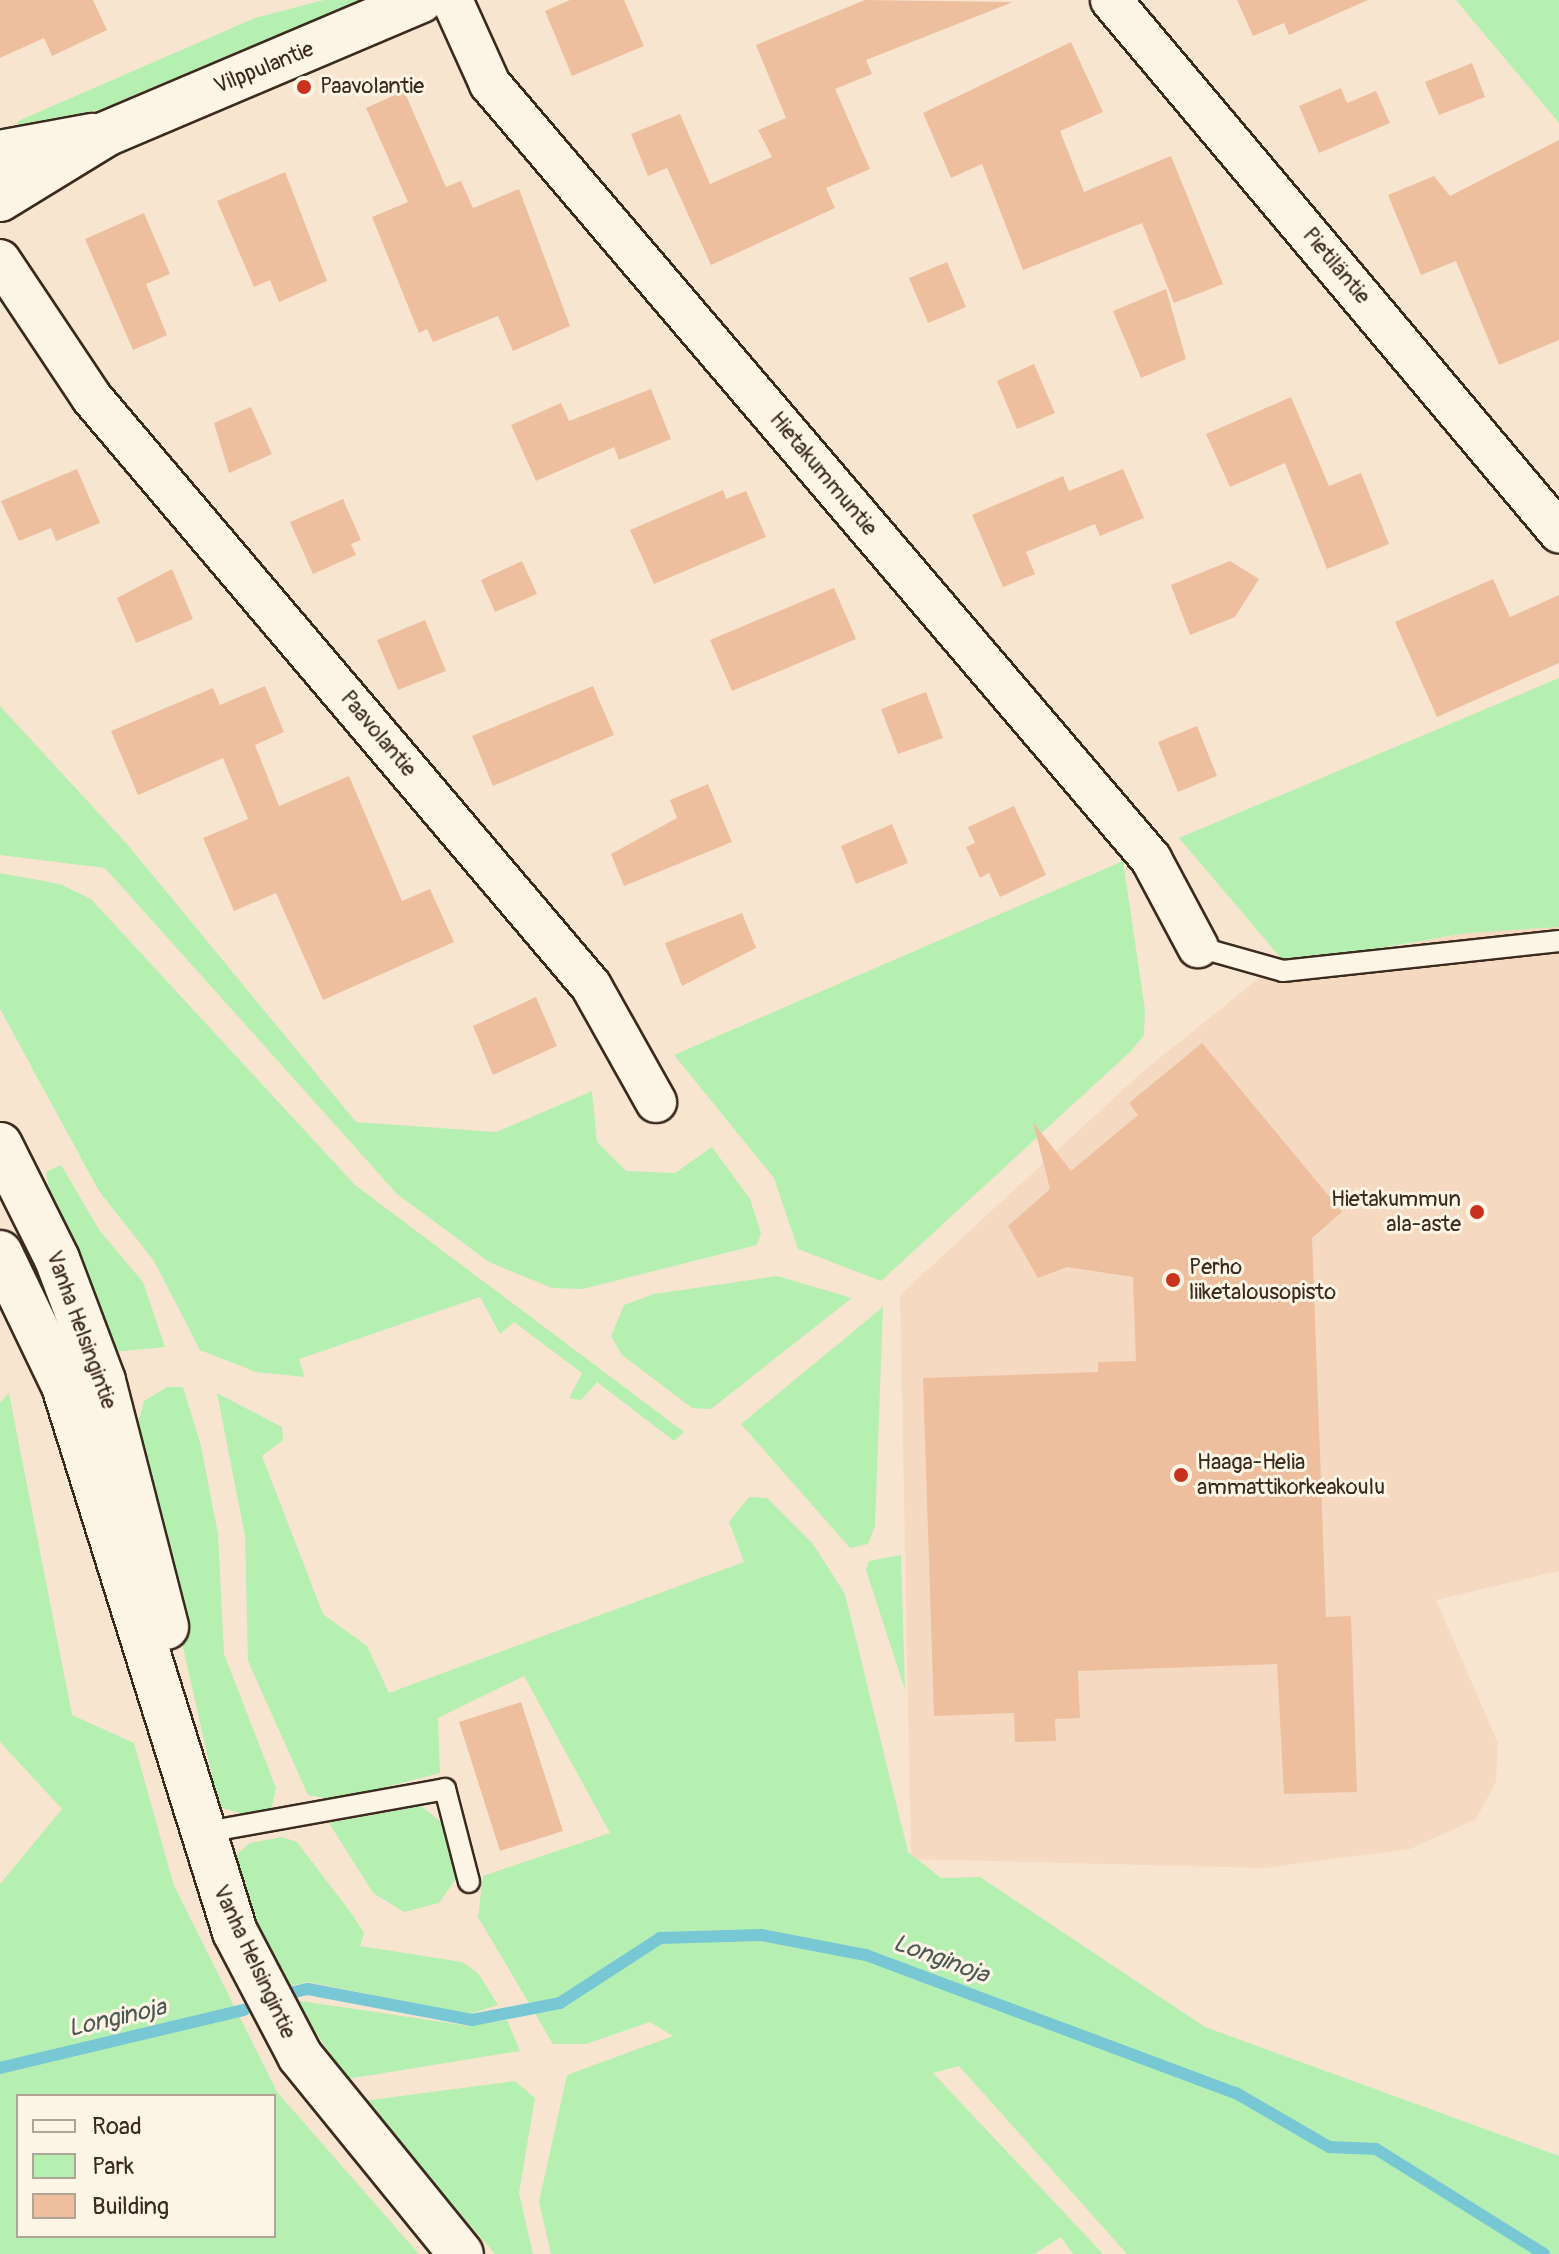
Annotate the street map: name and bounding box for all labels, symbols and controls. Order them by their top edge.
street label: Vilppulantie [210,36,318,100]
place label: Paavolantie [320,74,424,100]
marker: Paavolantie [295,78,313,96]
street label: Pietiläntie [1297,223,1375,309]
street label: Hietakummuntie [764,407,882,541]
street label: Paavolantie [334,686,422,782]
place label: Hietakummun ala-aste [1331,1186,1461,1238]
marker: Hietakummun ala-aste [1468,1203,1486,1221]
street label: Vanha Helsingintie [40,1247,122,1413]
place label: Perho liiketalousopisto [1189,1254,1336,1306]
marker: Perho liiketalousopisto [1164,1271,1182,1289]
place label: Haaga-Helia ammattikorkeakoulu [1197,1449,1385,1500]
marker: Haaga-Helia ammattikorkeakoulu [1172,1466,1190,1484]
street label: Vanha Helsingintie [207,1881,301,2043]
water label: Longinoja [889,1928,993,1990]
water label: Longinoja [65,1993,169,2043]
legend [16,2094,276,2238]
text: Road [92,2112,142,2141]
text: Park [92,2152,134,2181]
text: Building [92,2192,169,2221]

